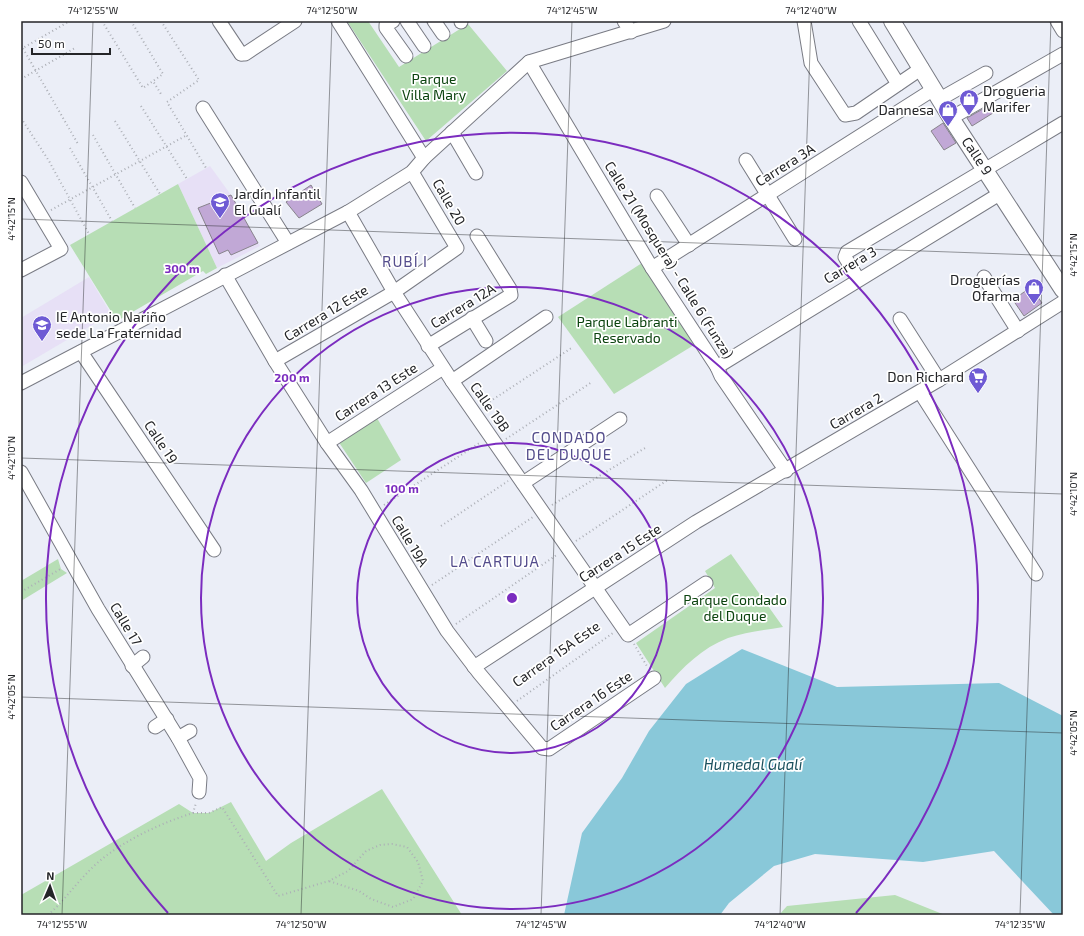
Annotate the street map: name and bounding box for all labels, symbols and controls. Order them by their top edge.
text: 74°12'55"W [68,4,119,16]
text: 74°12'50"W [307,4,358,16]
text: 74°12'45"W [547,4,598,16]
text: 74°12'40"W [785,4,837,16]
scale bar [32,30,110,56]
text: 50 m [38,36,65,50]
park label: Parque Villa Mary [402,70,467,103]
place label: Drogueria Marifer [983,82,1046,115]
shop icon: Drogueria Marifer [958,88,980,116]
shop icon: Dannesa [937,99,959,127]
place label: Dannesa [878,101,934,118]
street label: Calle 9 [958,133,996,178]
street label: Carrera 3A [752,139,818,190]
street label: Calle 21 (Mosquera) - Calle 6 (Funza) [601,158,738,362]
street label: Calle 20 [429,175,470,228]
place label: Jardín Infantil El Gualí [234,185,321,218]
school or university icon: Jardín Infantil El Gualí [209,191,231,219]
text: 4°42'15"N [5,197,17,241]
text: 4°42'15"N [1067,233,1079,277]
street label: Carrera 3 [820,242,879,287]
district label: RUBÍ I [382,252,428,270]
text: 300 m [164,261,200,275]
place label: Droguerías Ofarma [950,271,1020,304]
shop icon: Droguerías Ofarma [1023,277,1045,305]
street label: Carrera 12A [427,279,499,332]
street label: Carrera 12 Este [281,281,371,344]
place label: IE Antonio Nariño sede La Fraternidad [56,308,182,341]
park label: Parque Labranti Reservado [576,313,678,346]
school or university icon: IE Antonio Nariño sede La Fraternidad [31,314,53,342]
street label: Carrera 13 Este [331,359,420,425]
supermarket icon: Don Richard [967,366,989,394]
place label: Don Richard [887,368,964,385]
text: 200 m [274,370,310,384]
street label: Calle 19B [467,379,514,435]
street label: Carrera 2 [826,389,885,433]
street label: Calle 19 [141,417,182,466]
district label: CONDADO DEL DUQUE [526,428,612,464]
text: 4°42'10"N [5,436,17,480]
text: 4°42'10"N [1067,472,1079,516]
text: 100 m [385,481,419,495]
street label: Calle 19A [388,512,433,570]
street label: Carrera 15 Este [575,520,664,585]
district label: LA CARTUJA [450,552,540,570]
centre of rings [505,591,519,605]
park label: Parque Condado del Duque [683,591,787,624]
street label: Calle 17 [107,599,146,648]
street label: Carrera 15A Este [509,617,603,690]
street label: Carrera 16 Este [547,667,635,734]
text: 4°42'05"N [5,674,17,720]
text: 4°42'05"N [1067,710,1079,756]
water label: Humedal Gualí [704,755,804,773]
north arrow [30,866,70,906]
text: N [46,869,55,882]
text: 74°12'55"W [37,918,88,930]
text: 74°12'50"W [276,918,327,930]
text: 74°12'45"W [516,918,567,930]
text: 74°12'40"W [754,918,806,930]
text: 74°12'35"W [995,918,1046,930]

